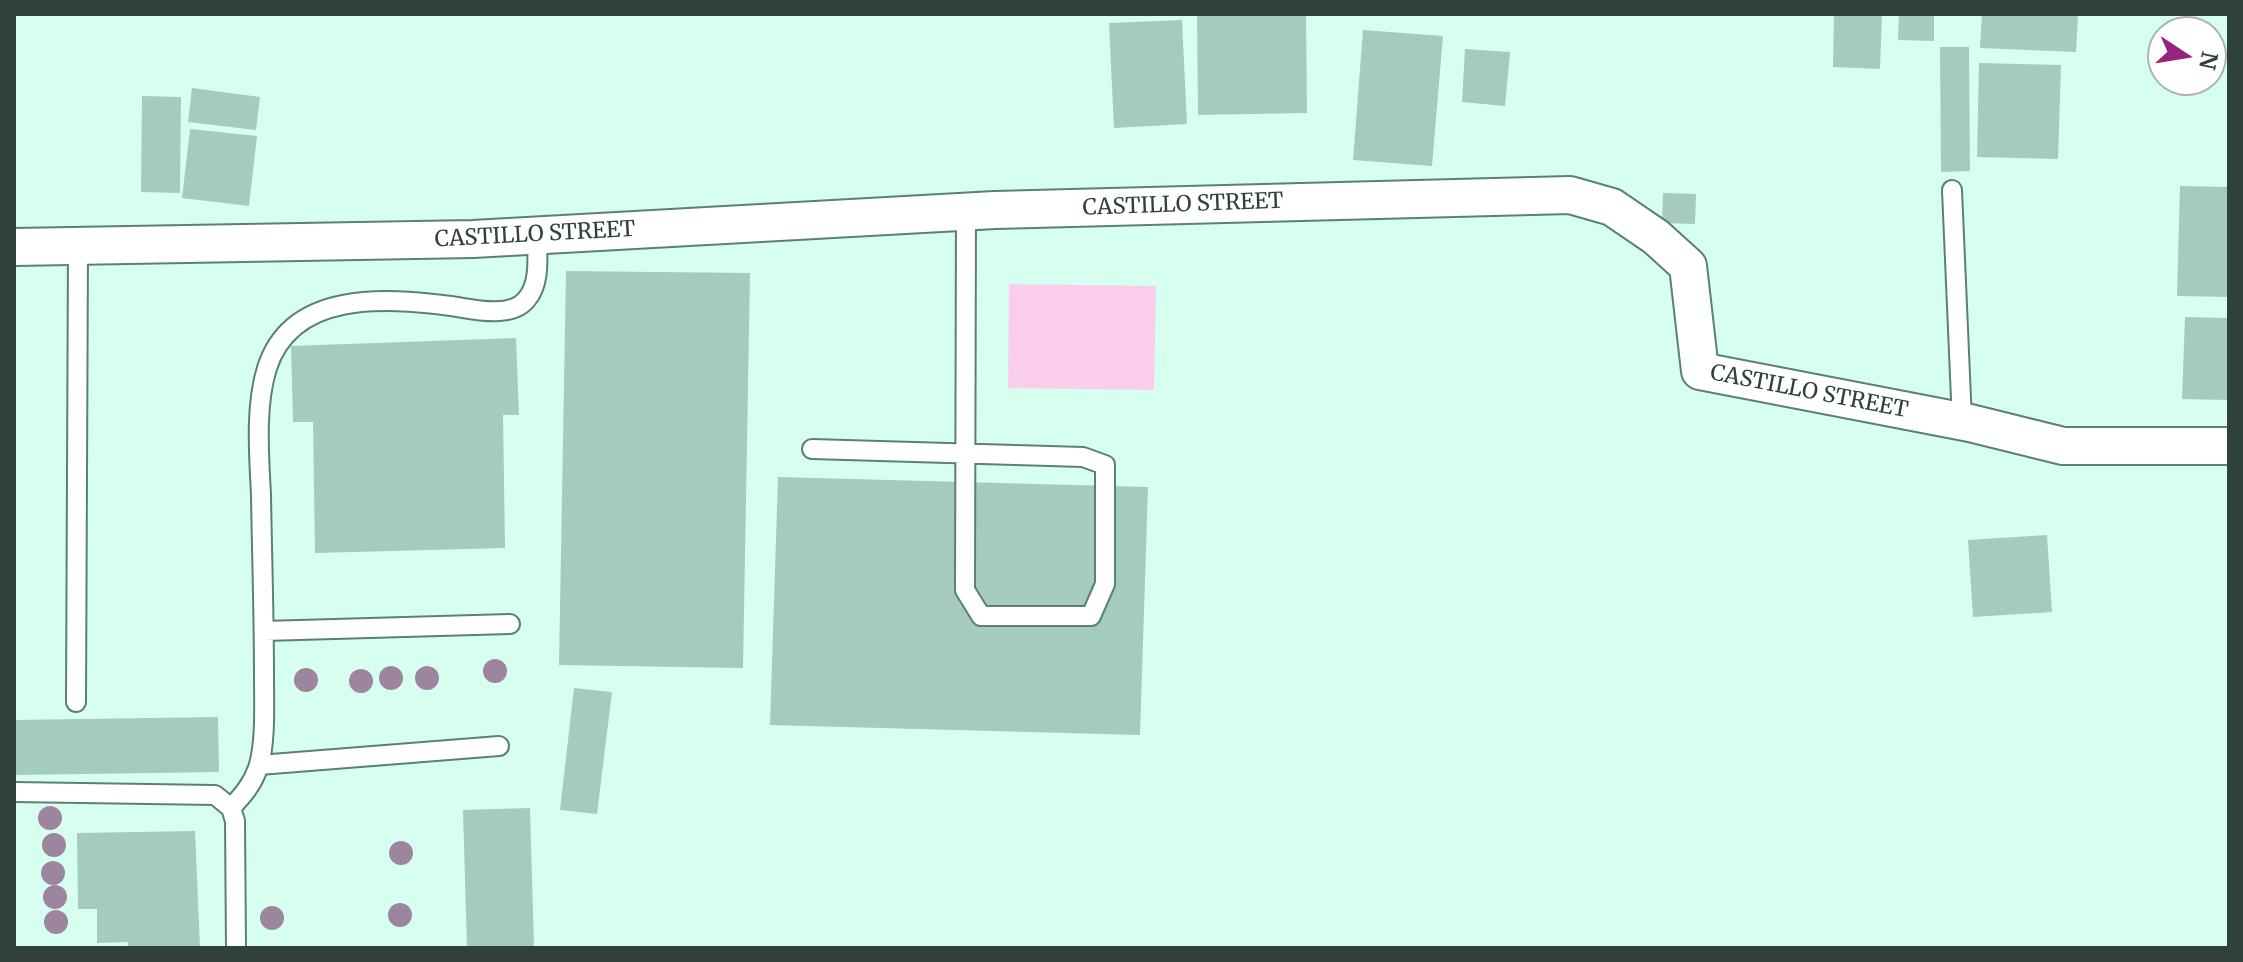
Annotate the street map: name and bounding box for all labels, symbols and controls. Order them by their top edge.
north arrow [2147,16,2227,96]
text: N [2193,49,2224,72]
street label: CASTILLO STREET [1082,188,1284,222]
street label: CASTILLO STREET [434,217,636,253]
street label: CASTILLO STREET [1708,360,1910,424]

